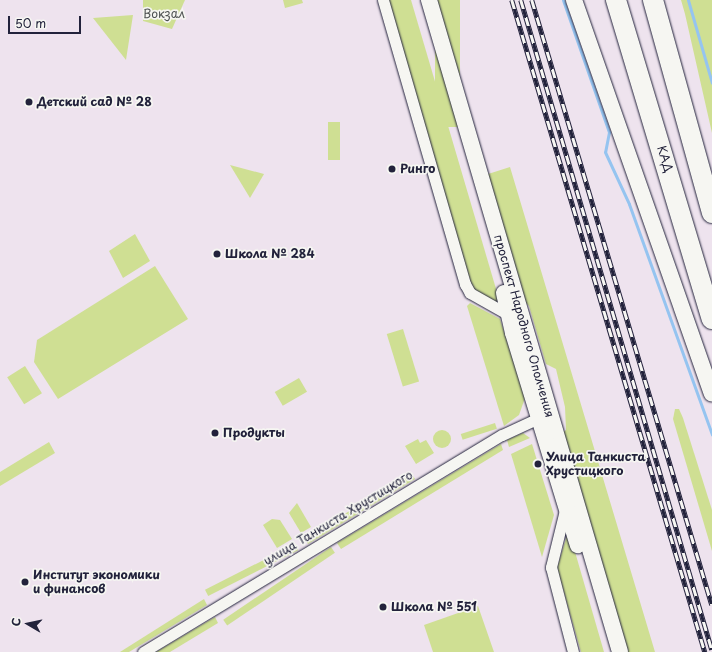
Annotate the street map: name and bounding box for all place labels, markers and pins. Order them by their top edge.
place label: Детский сад № 28 [37,95,152,109]
marker: Детский сад № 28 [24,97,34,107]
place label: Ринго [400,162,435,176]
marker: Ринго [387,164,397,174]
place label: Школа № 284 [225,247,315,261]
marker: Школа № 284 [212,249,222,259]
place label: Продукты [223,426,285,440]
marker: Продукты [210,428,220,438]
place label: Улица Танкиста Хрустицкого [546,450,646,478]
marker: Улица Танкиста Хрустицкого [533,459,543,469]
place label: Институт экономики и финансов [33,568,161,596]
marker: Институт экономики и финансов [20,577,30,587]
place label: Школа № 551 [391,600,478,614]
marker: Школа № 551 [378,602,388,612]

